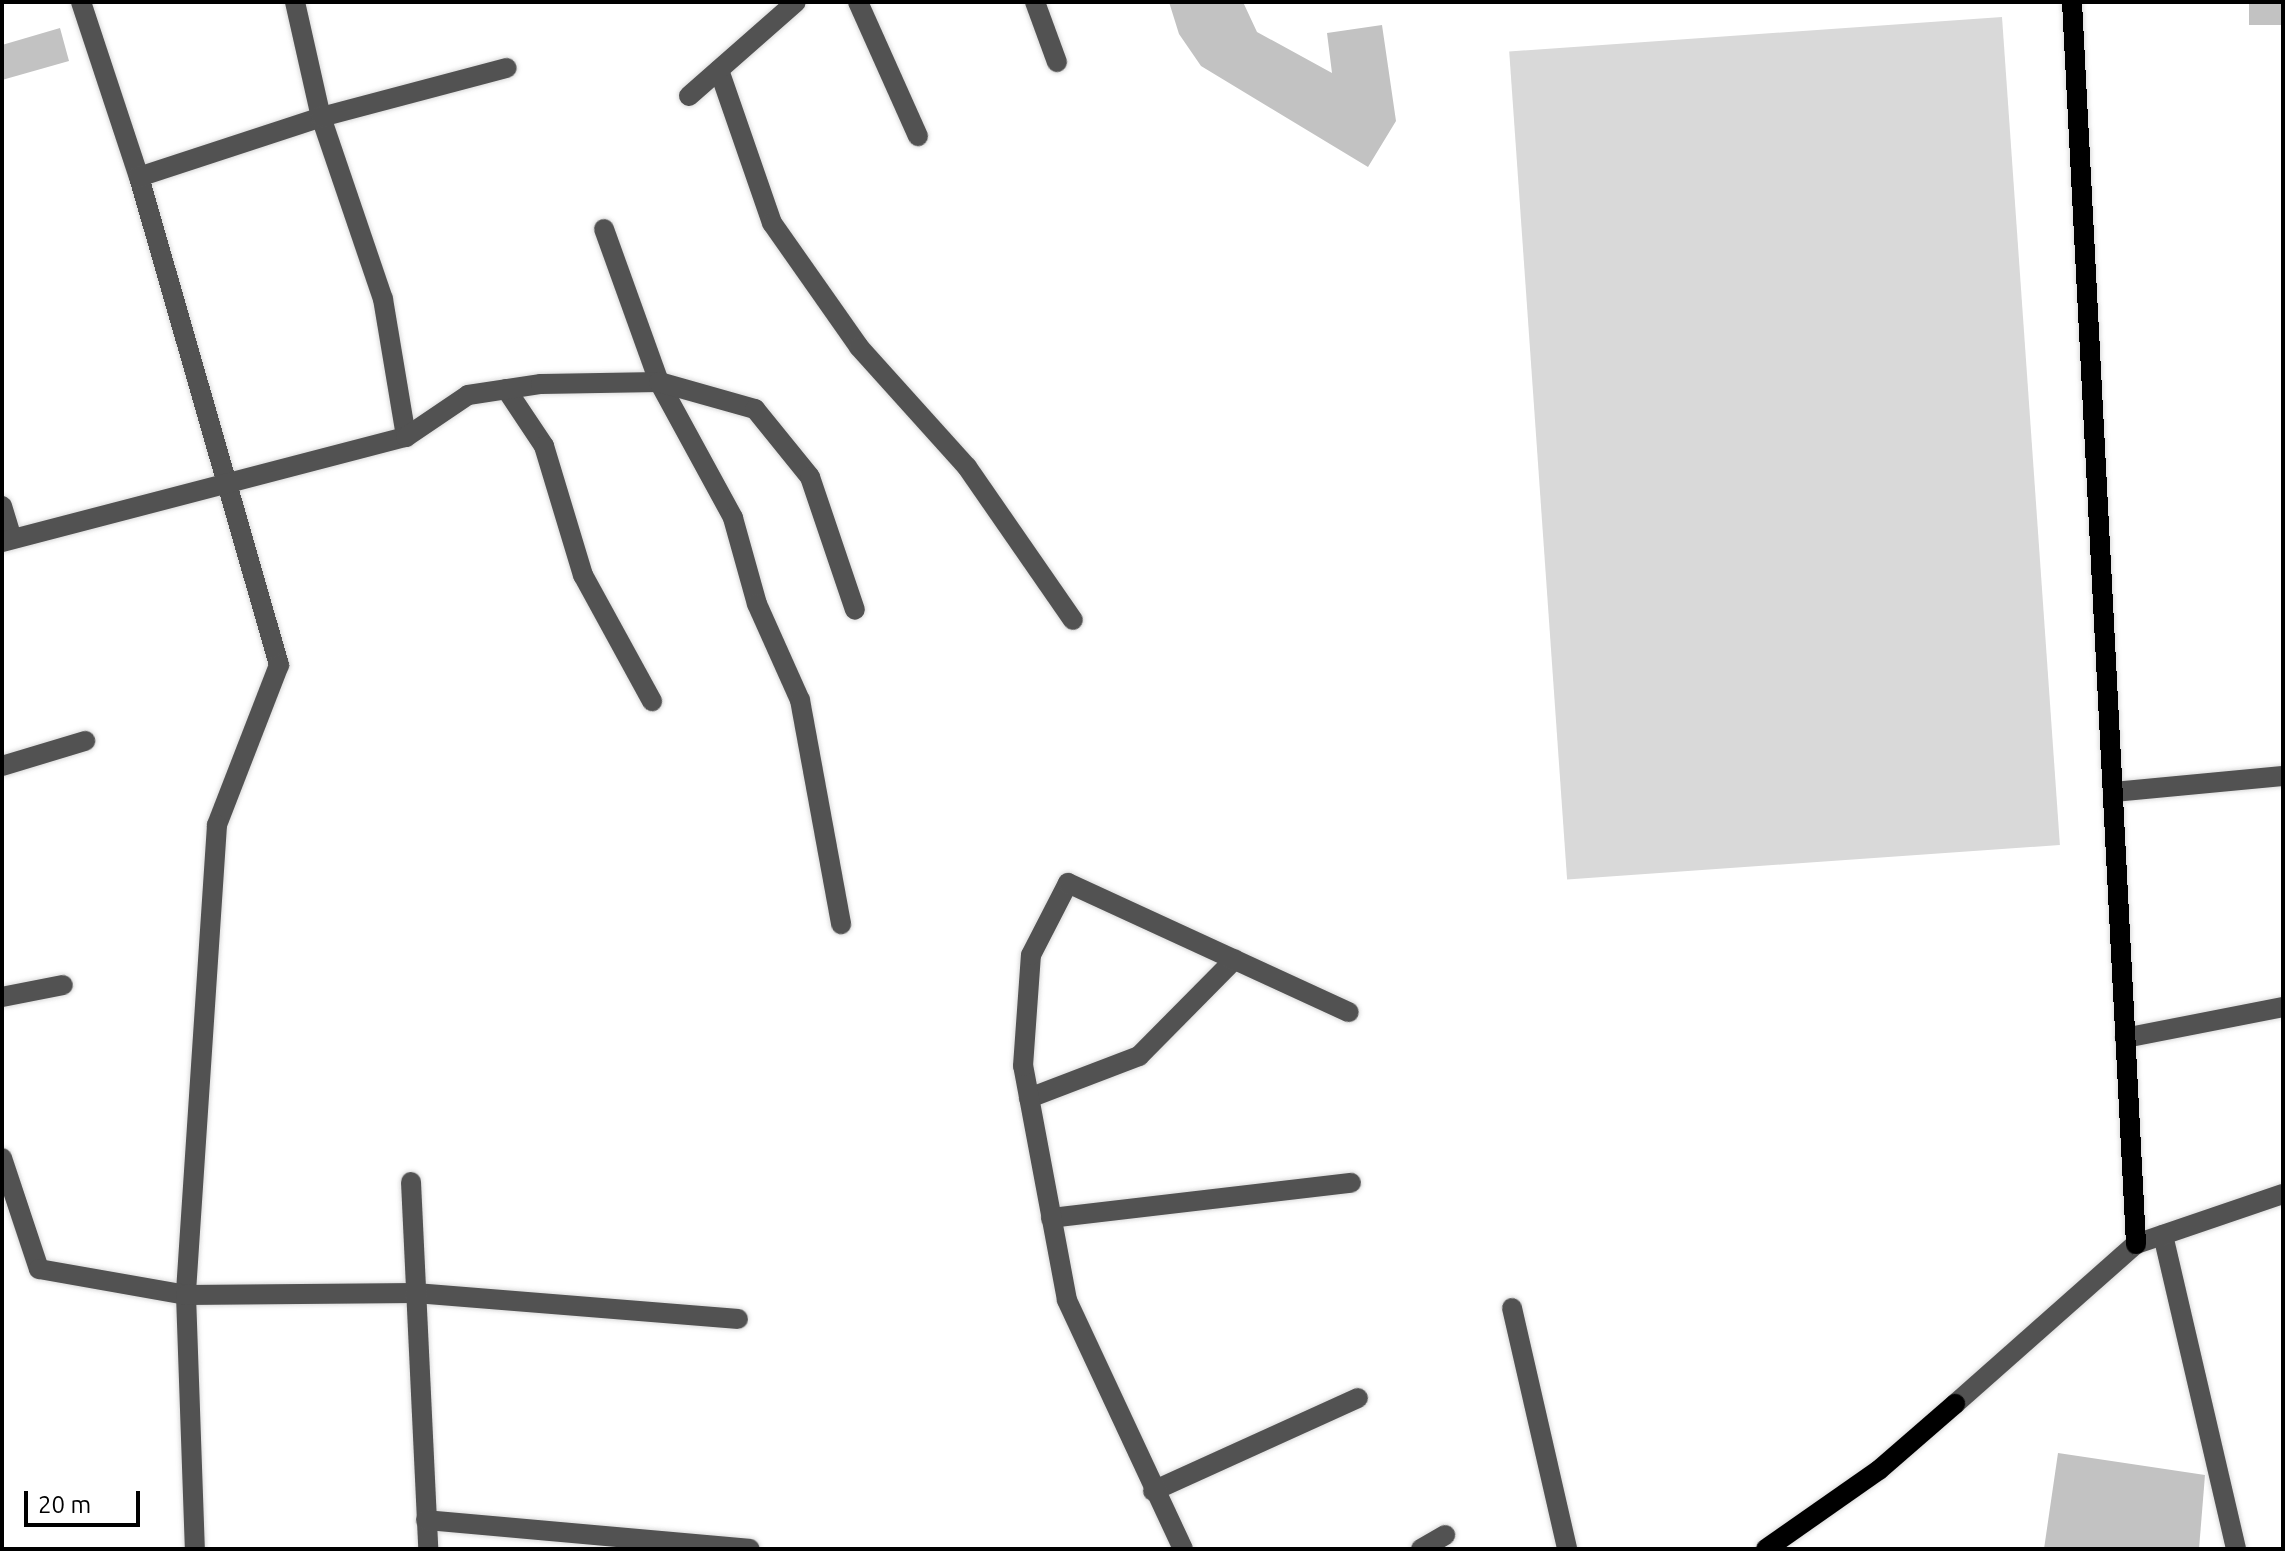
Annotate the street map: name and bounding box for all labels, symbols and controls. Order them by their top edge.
scale bar [28,1475,144,1525]
text: 20 m [38,1491,91,1518]

